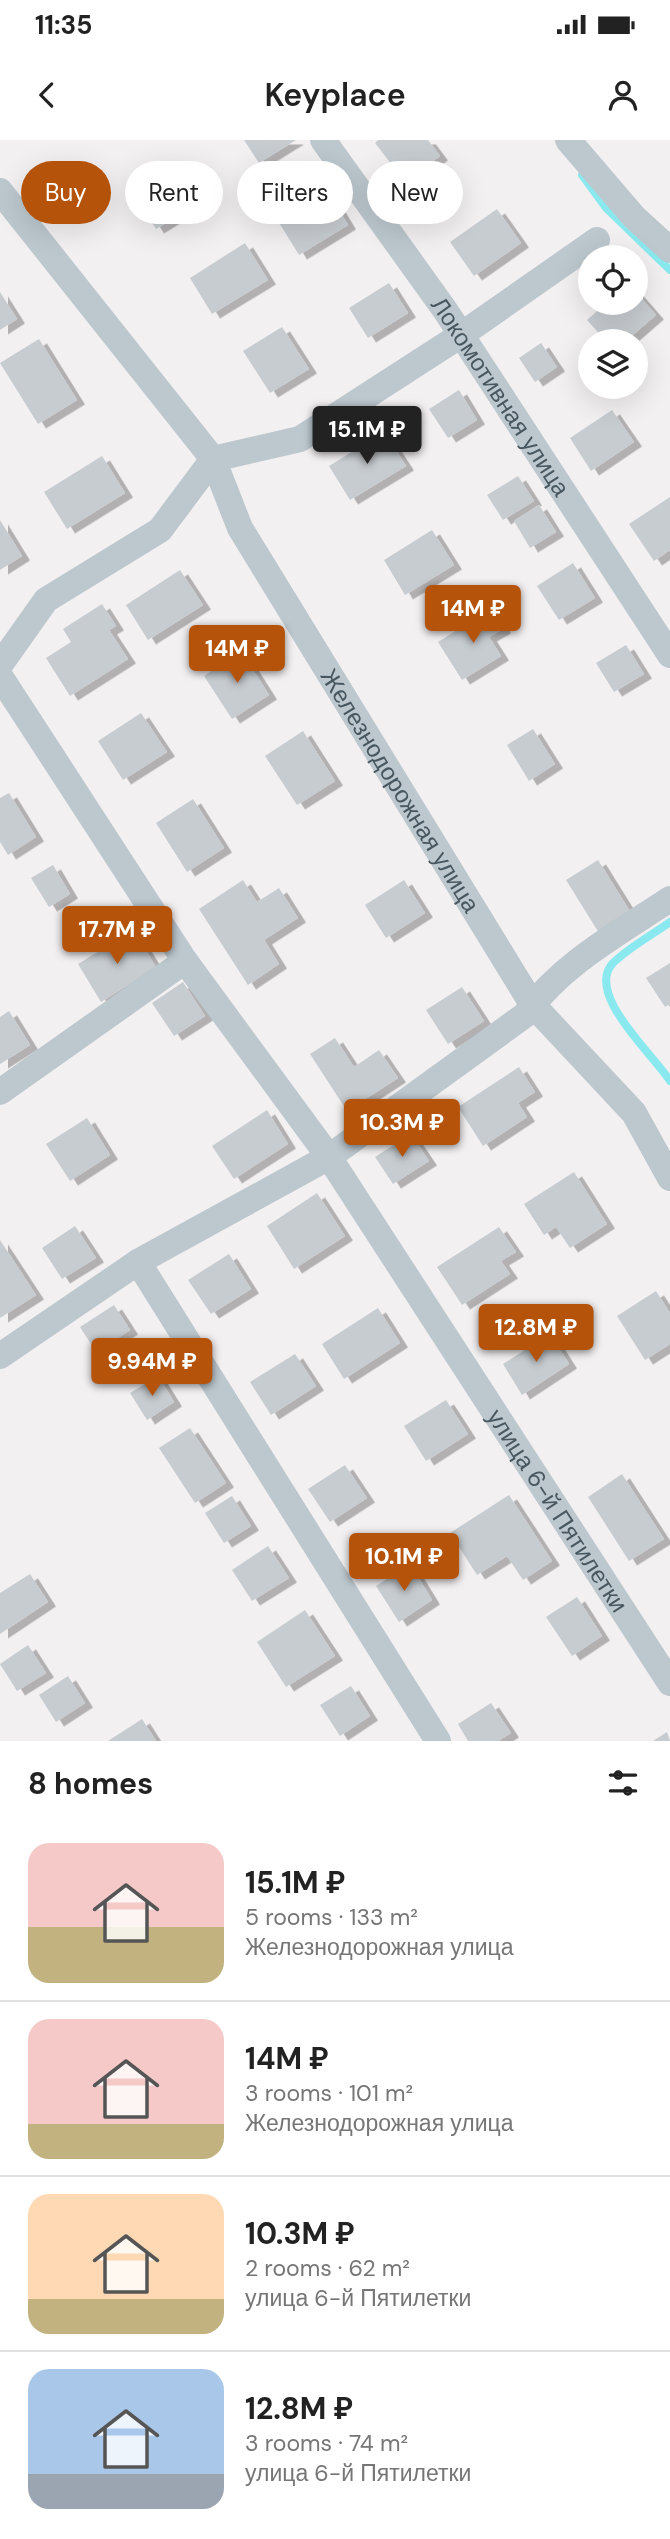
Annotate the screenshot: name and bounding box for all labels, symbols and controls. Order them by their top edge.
text: 11:35 [35,8,92,42]
text: Keyplace [264,74,406,116]
icon: back [28,76,66,114]
icon: person [604,76,642,114]
chip: Buy [21,161,111,224]
chip: Rent [125,161,223,224]
chip: Filters [237,161,353,224]
chip: New [367,161,463,224]
map controls [578,245,648,399]
button: locate [578,245,648,315]
street label: Локомотивная улица [425,290,578,502]
button: layers [578,329,648,399]
pin: 15.1M ₽ [302,406,432,466]
text: 15.1M ₽ [329,414,405,444]
pin: 14M ₽ [424,586,522,645]
text: 14M ₽ [441,593,505,623]
pin: 14M ₽ [188,626,286,685]
text: 14M ₽ [205,633,269,663]
street label: Железнодорожная улица [314,663,488,918]
pin: 17.7M ₽ [52,906,182,966]
text: 17.7M ₽ [78,914,156,944]
pin: 10.3M ₽ [337,1100,467,1159]
text: 10.3M ₽ [360,1107,444,1137]
pin: 12.8M ₽ [471,1304,601,1364]
text: 12.8M ₽ [495,1312,577,1342]
pin: 9.94M ₽ [87,1338,217,1398]
text: 9.94M ₽ [107,1346,197,1376]
street label: улица 6-й Пятилетки [481,1403,635,1618]
pin: 10.1M ₽ [339,1534,469,1593]
text: 10.1M ₽ [365,1541,443,1571]
text: 8 homes [28,1764,153,1803]
icon: filters [604,1764,642,1802]
text: 15.1M ₽ [245,1863,345,1902]
icon: home [84,1871,168,1955]
text: 5 rooms · 133 m² [245,1902,418,1932]
text: Железнодорожная улица [245,1932,513,1962]
text: 14M ₽ [245,2039,329,2078]
icon: home [84,2047,168,2131]
text: 3 rooms · 101 m² [245,2078,413,2108]
text: Железнодорожная улица [245,2108,513,2138]
text: 10.3M ₽ [245,2214,355,2253]
icon: home [84,2222,168,2306]
text: 2 rooms · 62 m² [245,2253,410,2283]
text: улица 6-й Пятилетки [245,2283,471,2313]
text: 12.8M ₽ [245,2389,353,2428]
icon: home [84,2397,168,2481]
text: 3 rooms · 74 m² [245,2428,408,2458]
text: улица 6-й Пятилетки [245,2458,471,2488]

